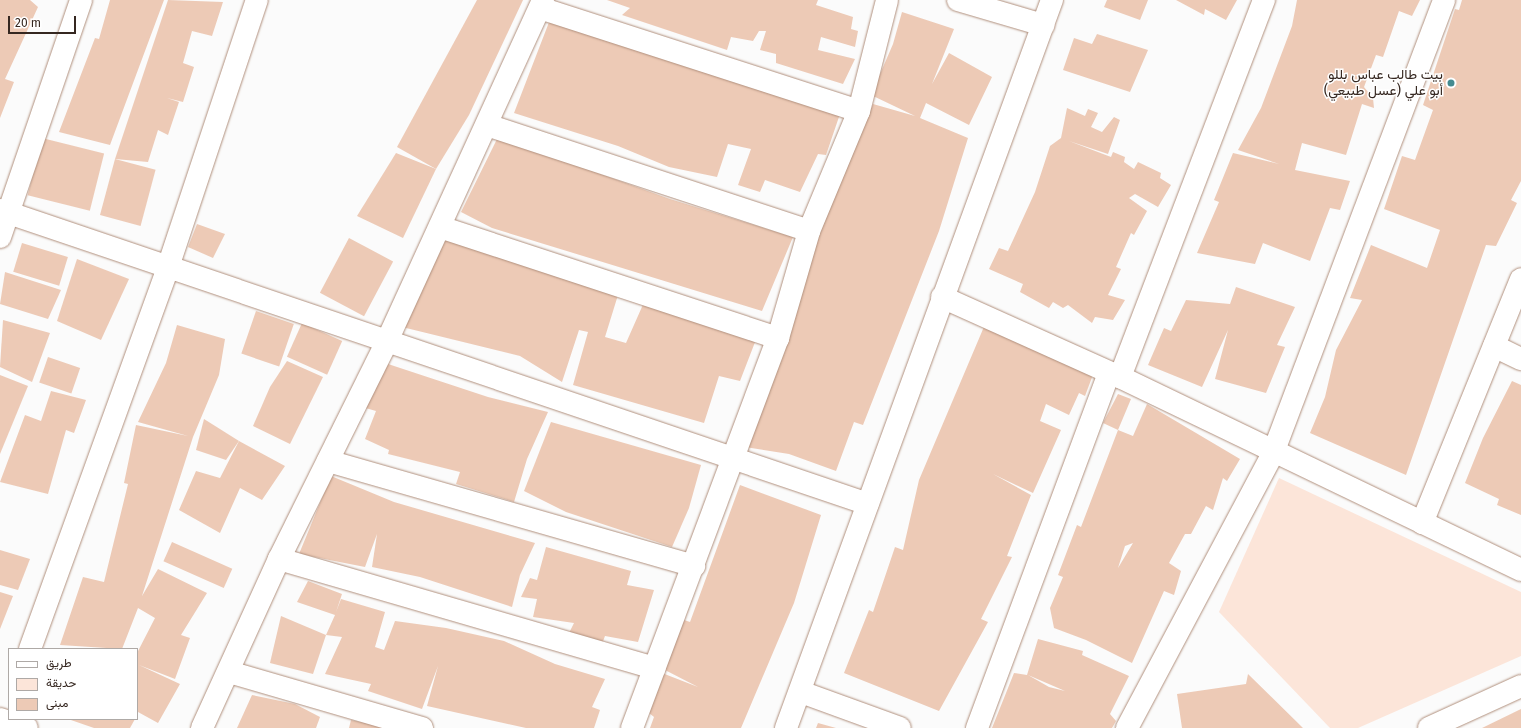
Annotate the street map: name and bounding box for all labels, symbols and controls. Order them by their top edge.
scale bar [10,8,78,34]
text: 20 m [15,16,41,30]
place label: بيت طالب عباس بللو أبو علي (عسل طبيعي) [1324,67,1443,100]
marker: بيت طالب عباس بللو أبو علي (عسل طبيعي) [1446,78,1456,88]
legend [8,648,138,720]
text: طريق [46,656,71,670]
text: حديقة [46,676,76,690]
text: مبنى [46,696,68,710]

